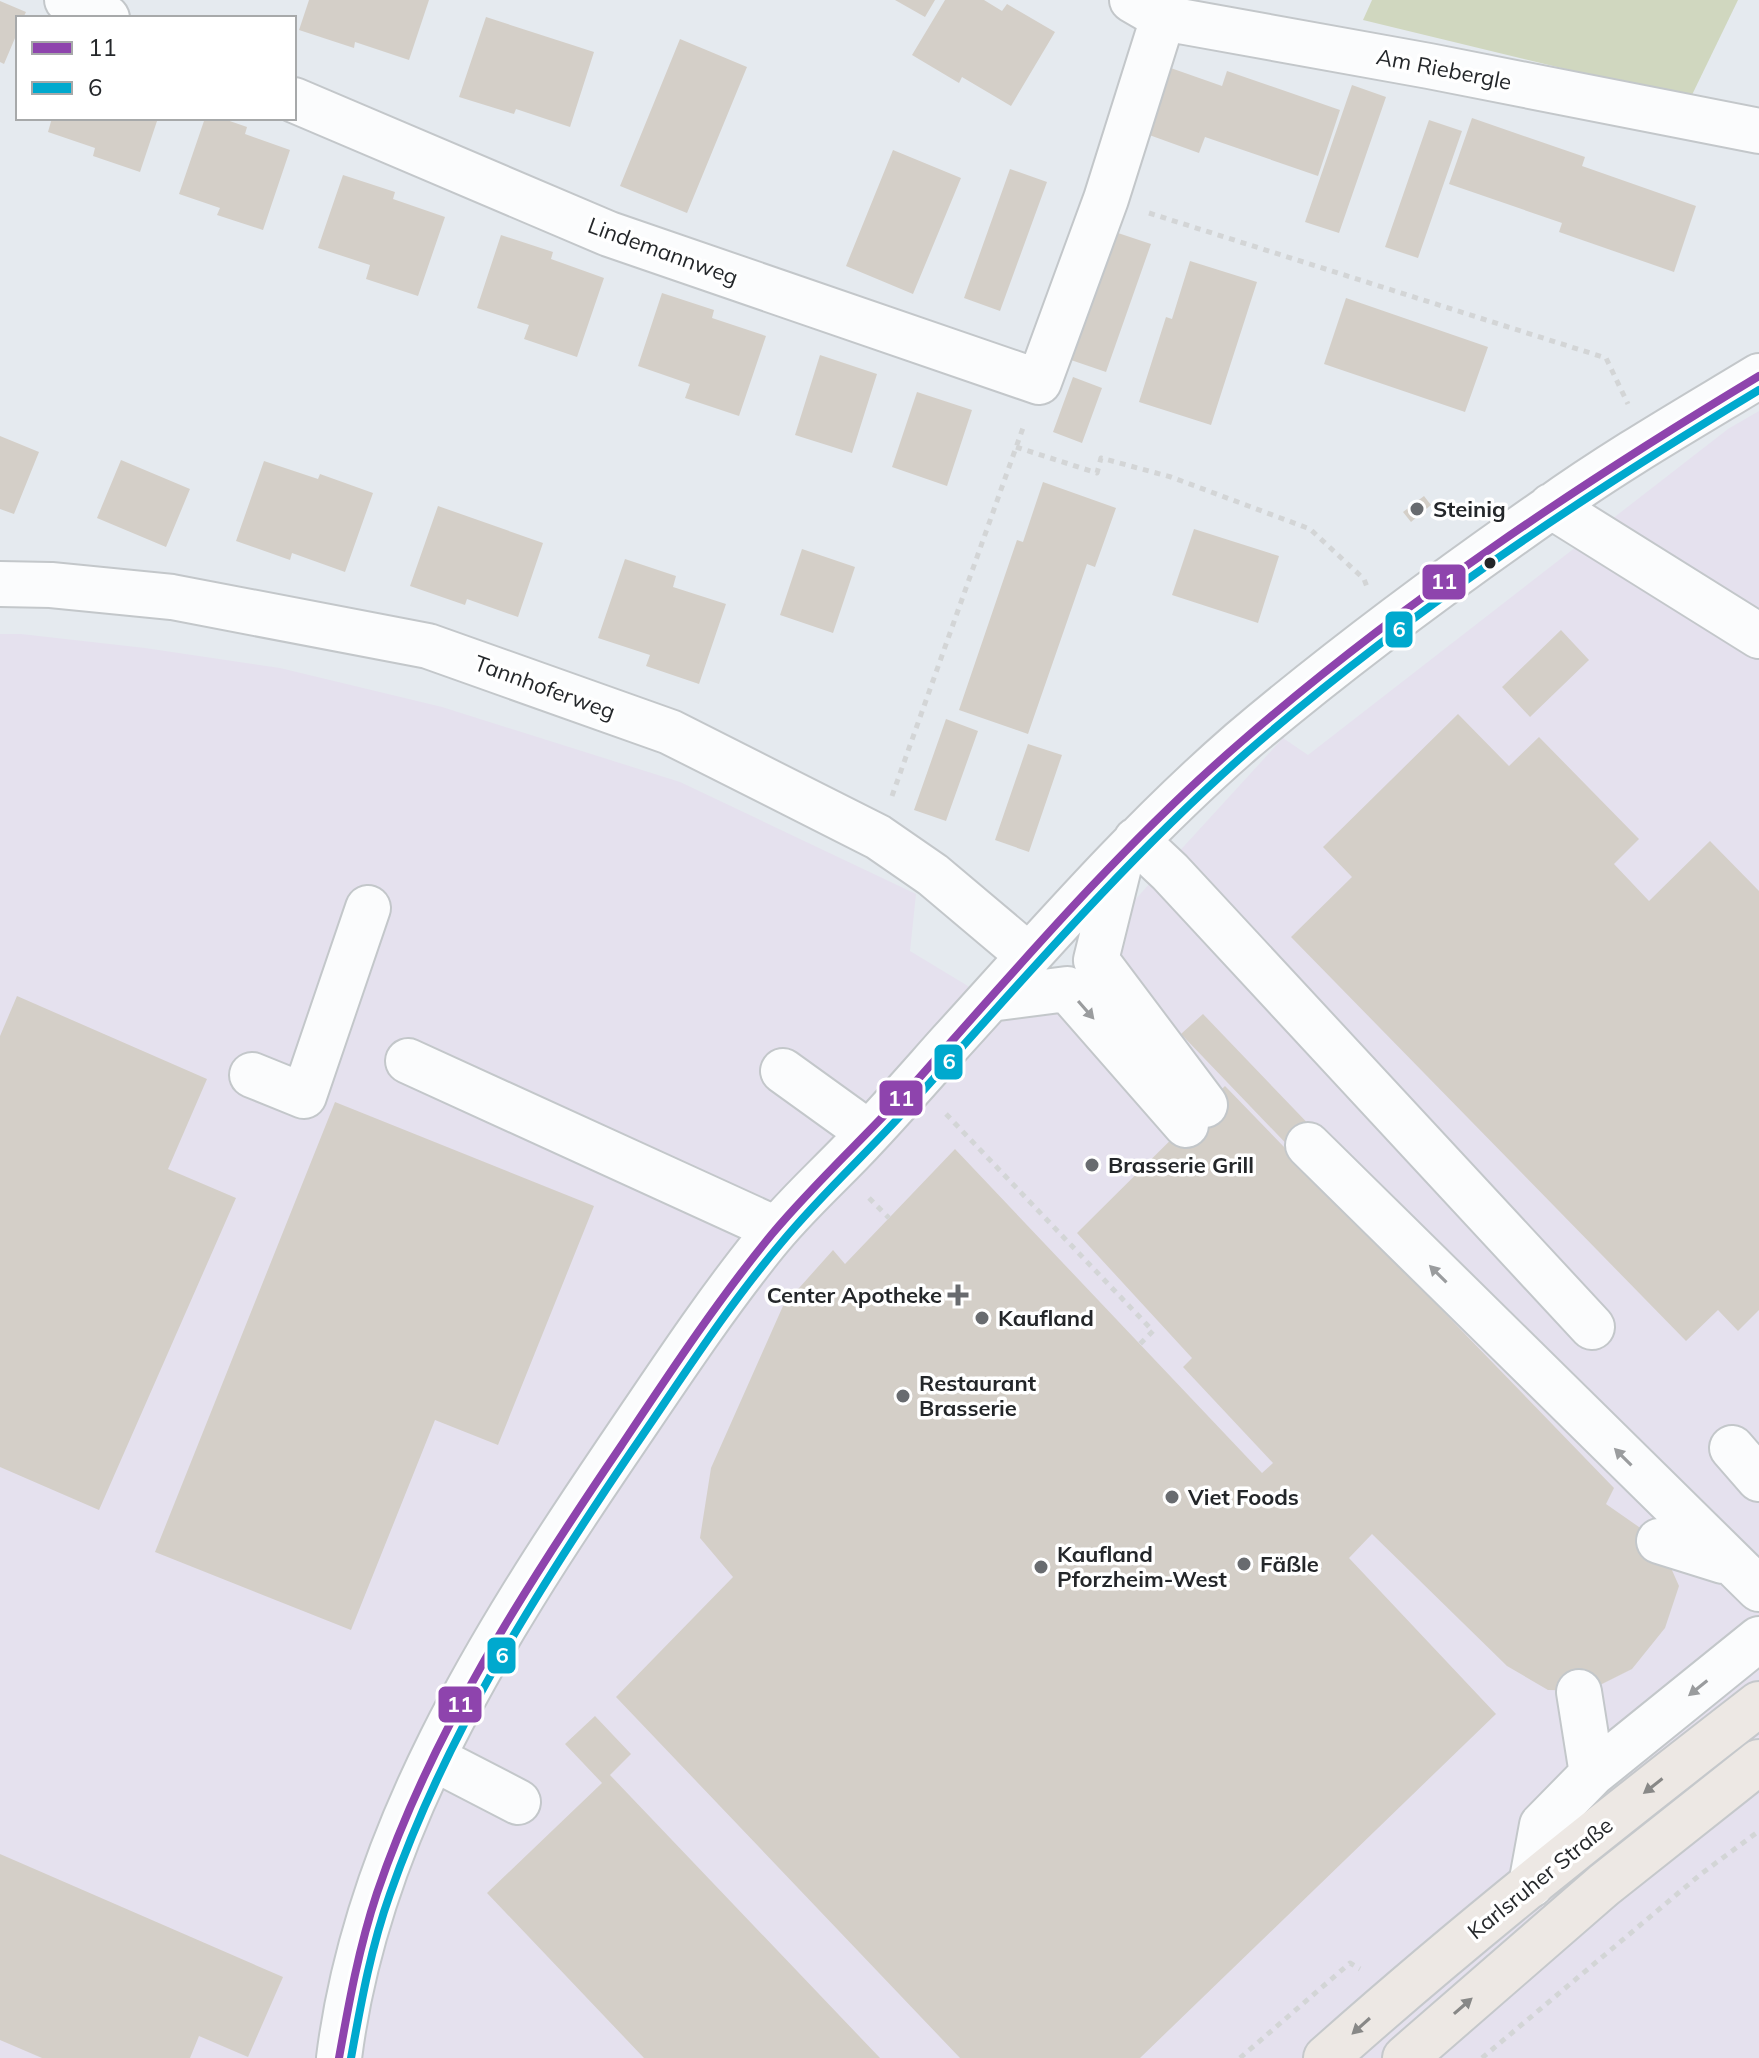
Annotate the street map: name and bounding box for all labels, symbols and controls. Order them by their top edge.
legend [16,16,296,120]
text: 11 [88,32,117,62]
street label: Am Riebergle [1374,42,1514,96]
text: 6 [88,72,102,102]
street label: Lindemannweg [584,211,742,291]
place label: Steinig [1433,495,1506,523]
marker: Steinig [1408,500,1426,518]
unlabelled marker [1482,555,1498,571]
line badge: 11 [1421,563,1467,601]
text: 11 [1431,567,1457,595]
line badge: 6 [1384,610,1414,649]
text: 6 [1392,615,1406,643]
street label: Tannhoferweg [471,649,619,725]
one-way arrow [1076,1000,1094,1019]
line badge: 6 [933,1043,964,1081]
text: 6 [942,1047,956,1075]
line badge: 11 [878,1079,924,1117]
text: 11 [888,1084,914,1112]
place label: Brasserie Grill [1108,1151,1254,1179]
marker: Brasserie Grill [1083,1156,1101,1174]
one-way arrow [1429,1265,1448,1284]
place label: Center Apotheke [767,1281,942,1309]
marker: Center Apotheke [949,1286,967,1304]
place label: Kaufland [998,1304,1094,1332]
marker: Kaufland [973,1309,991,1327]
place label: Restaurant Brasserie [919,1369,1036,1422]
marker: Restaurant Brasserie [894,1387,912,1405]
one-way arrow [1614,1448,1633,1466]
place label: Viet Foods [1187,1483,1299,1511]
marker: Viet Foods [1163,1488,1181,1506]
place label: Kaufland Pforzheim-West [1057,1540,1227,1593]
place label: Fäßle [1260,1550,1319,1578]
marker: Fäßle [1235,1555,1253,1573]
marker: Kaufland Pforzheim-West [1032,1558,1050,1576]
line badge: 6 [486,1636,517,1675]
text: 6 [495,1641,509,1669]
one-way arrow [1688,1679,1708,1696]
line badge: 11 [437,1685,483,1724]
text: 11 [447,1690,473,1718]
one-way arrow [1643,1778,1663,1794]
street label: Karlsruher Straße [1462,1811,1618,1945]
one-way arrow [1453,1998,1473,2015]
one-way arrow [1352,2017,1371,2035]

